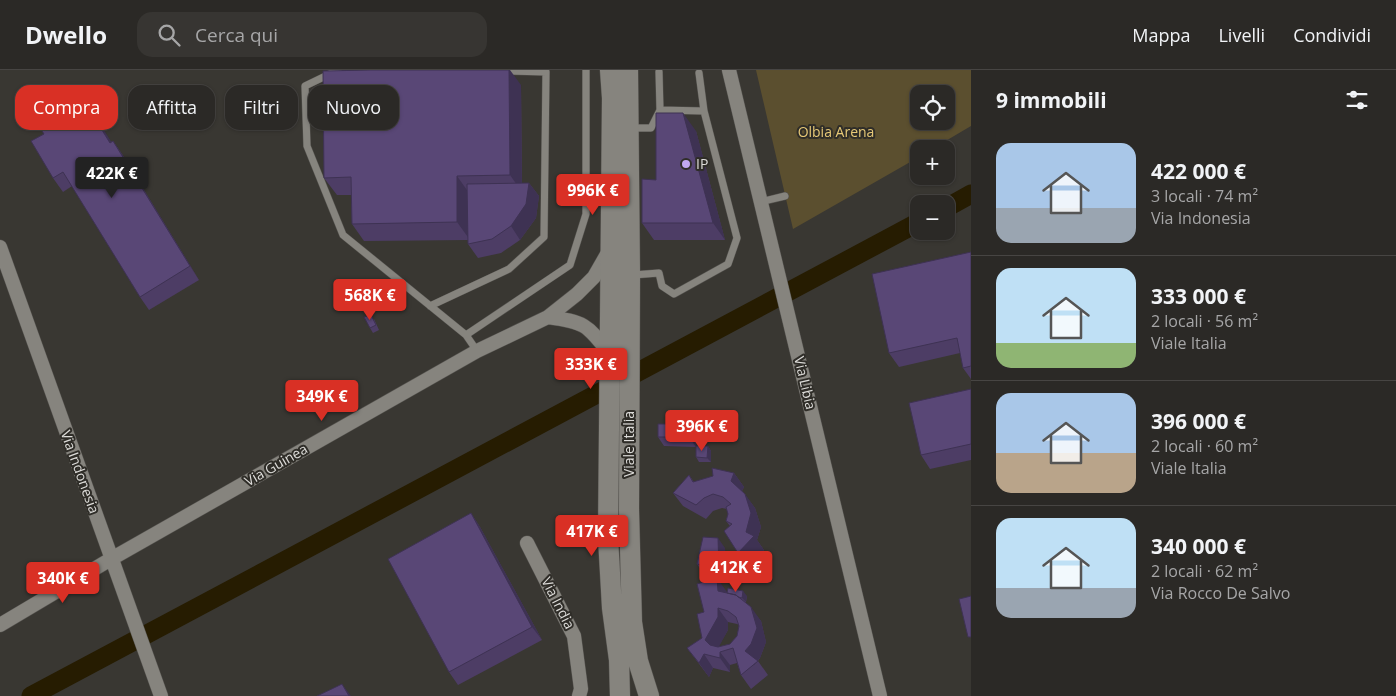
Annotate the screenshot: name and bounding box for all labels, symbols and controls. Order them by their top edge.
search box [137,12,487,57]
text: Dwello [25,18,107,51]
icon: search [155,21,183,49]
text: Cerca qui [195,22,278,48]
text: Mappa [1132,23,1190,47]
text: Livelli [1218,23,1265,47]
text: Condividi [1293,23,1371,47]
chip: Compra [15,85,118,130]
chip: Affitta [128,85,215,130]
chip: Filtri [225,85,298,130]
chip: Nuovo [308,85,399,130]
map controls [910,85,955,240]
button: locate [910,85,955,130]
text: 9 immobili [996,86,1107,114]
icon: filters [1343,86,1371,114]
park label: Olbia Arena [798,122,874,141]
button: + [910,140,955,185]
place label: IP [696,154,708,173]
pin: 422K € [71,156,153,199]
text: 422 000 € [1151,157,1246,185]
marker: IP [680,158,692,170]
text: 422K € [86,162,138,184]
icon: home [1036,163,1096,223]
pin: 996K € [552,174,634,216]
text: 996K € [567,179,619,201]
text: 3 locali · 74 m² [1151,185,1258,207]
button: − [910,195,955,240]
text: Via Indonesia [1151,207,1251,229]
pin: 568K € [329,278,411,321]
text: 333 000 € [1151,282,1246,310]
text: 568K € [344,284,396,306]
icon: home [1036,288,1096,348]
text: 2 locali · 56 m² [1151,310,1258,332]
text: Viale Italia [1151,332,1227,354]
pin: 333K € [550,348,632,390]
text: 333K € [565,353,617,375]
street label: Via Libia [790,354,821,411]
pin: 349K € [281,380,363,422]
text: 349K € [296,385,348,407]
text: 396 000 € [1151,407,1246,435]
pin: 396K € [661,410,743,452]
street label: Viale Italia [619,411,638,477]
icon: home [1036,413,1096,473]
text: 396K € [676,415,728,437]
street label: Via Indonesia [57,428,104,516]
text: 2 locali · 60 m² [1151,435,1258,457]
street label: Via Guinea [241,439,311,490]
text: Viale Italia [1151,457,1227,479]
pin: 417K € [551,514,633,557]
text: 417K € [566,520,618,542]
text: 340 000 € [1151,532,1246,560]
icon: home [1036,538,1096,598]
pin: 412K € [695,550,777,593]
text: 412K € [710,556,762,578]
text: 2 locali · 62 m² [1151,560,1258,582]
pin: 340K € [22,562,104,604]
text: 340K € [37,567,89,589]
street label: Via India [537,574,580,632]
text: Via Rocco De Salvo [1151,582,1290,604]

